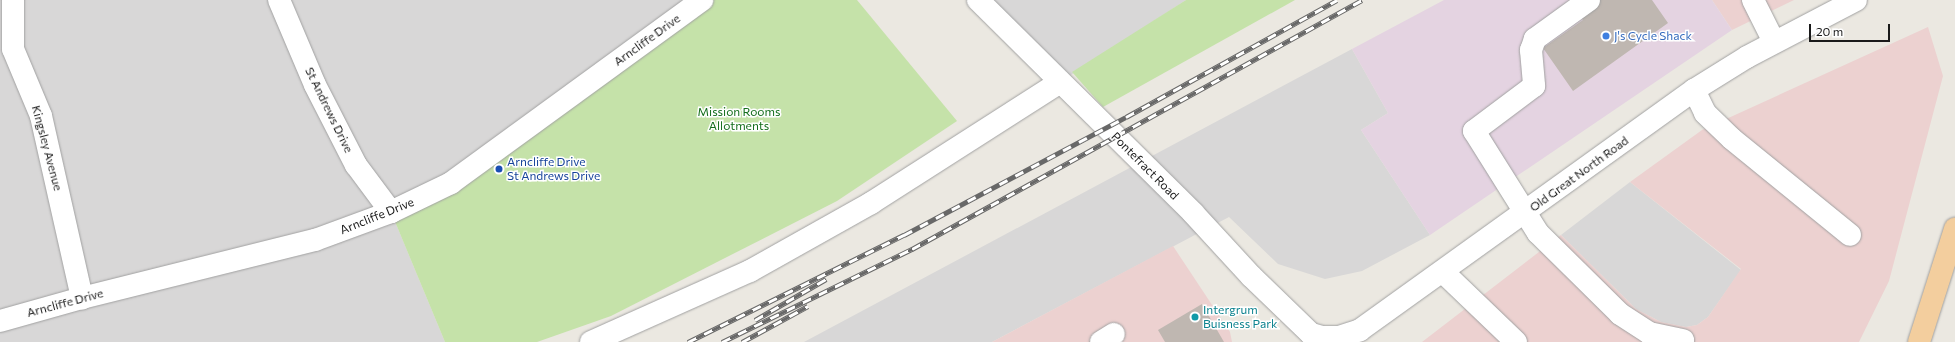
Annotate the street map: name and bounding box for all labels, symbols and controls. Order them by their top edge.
street label: Arncliffe Drive [611,11,683,69]
scale bar [1811,16,1892,42]
text: 20 m [1816,24,1843,38]
place label: J's Cycle Shack [1614,29,1692,43]
marker: J's Cycle Shack [1601,31,1611,41]
street label: St Andrews Drive [302,65,356,155]
street label: Kingsley Avenue [29,104,65,192]
park label: Mission Rooms Allotments [698,105,780,133]
street label: Pontefract Road [1108,129,1182,203]
street label: Old Great North Road [1527,133,1631,215]
place label: Arncliffe Drive St Andrews Drive [507,155,600,183]
marker: Arncliffe Drive St Andrews Drive [494,164,504,174]
street label: Arncliffe Drive [338,195,416,237]
street label: Arncliffe Drive [25,286,105,320]
place label: Intergrum Buisness Park [1203,303,1278,331]
marker: Intergrum Buisness Park [1190,312,1200,322]

